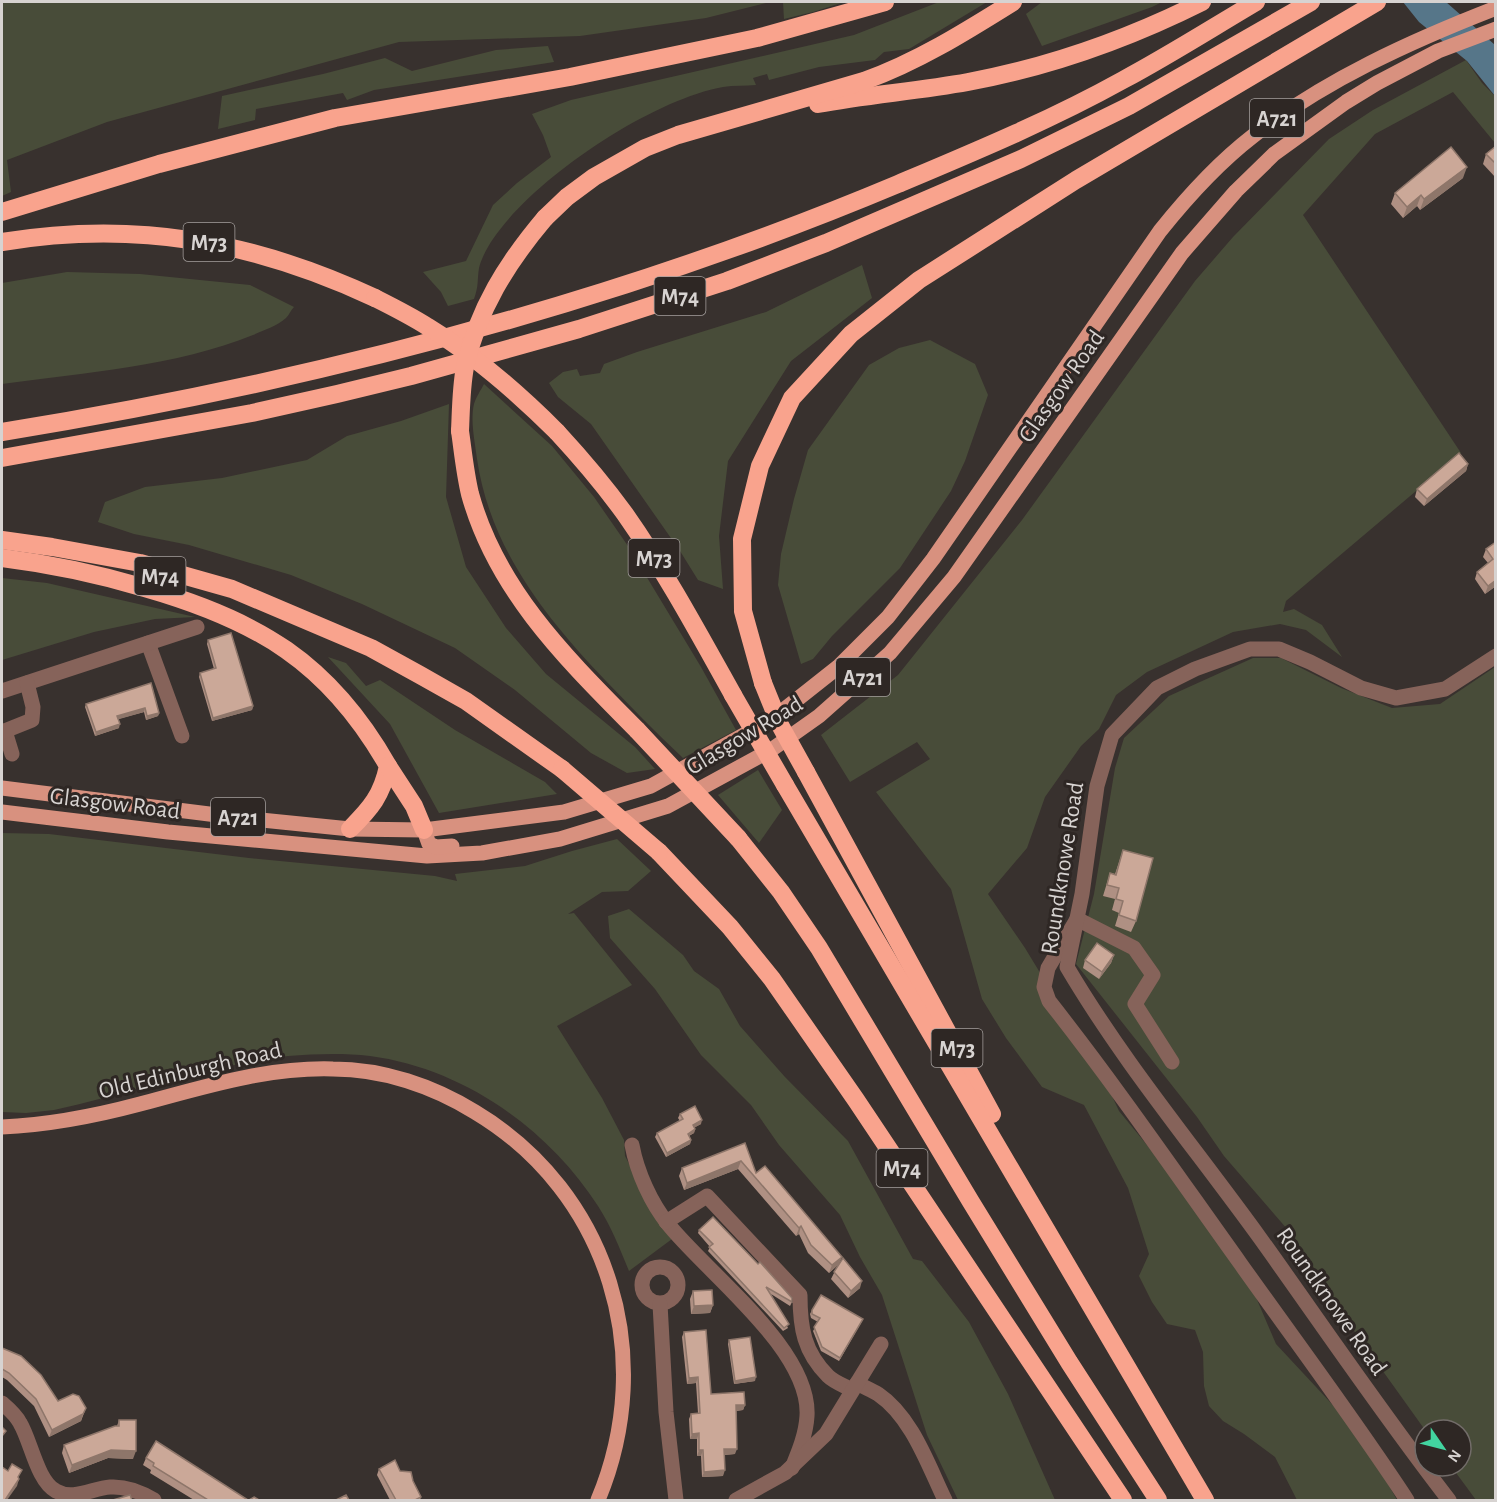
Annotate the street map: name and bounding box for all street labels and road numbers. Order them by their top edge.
road number: A721 [1250,99,1304,137]
road number: M73 [184,223,234,261]
road number: M74 [654,277,706,315]
street label: Glasgow Road [1014,326,1109,447]
road number: M73 [628,539,680,577]
road number: M74 [134,557,186,595]
road number: A721 [836,658,890,696]
street label: Glasgow Road [682,692,807,780]
street label: Roundknowe Road [1037,780,1088,956]
street label: Glasgow Road [48,784,181,824]
road number: A721 [211,798,265,836]
road number: M73 [932,1029,982,1067]
street label: Old Edinburgh Road [96,1038,284,1104]
road number: M74 [876,1149,928,1187]
street label: Roundknowe Road [1271,1223,1391,1380]

